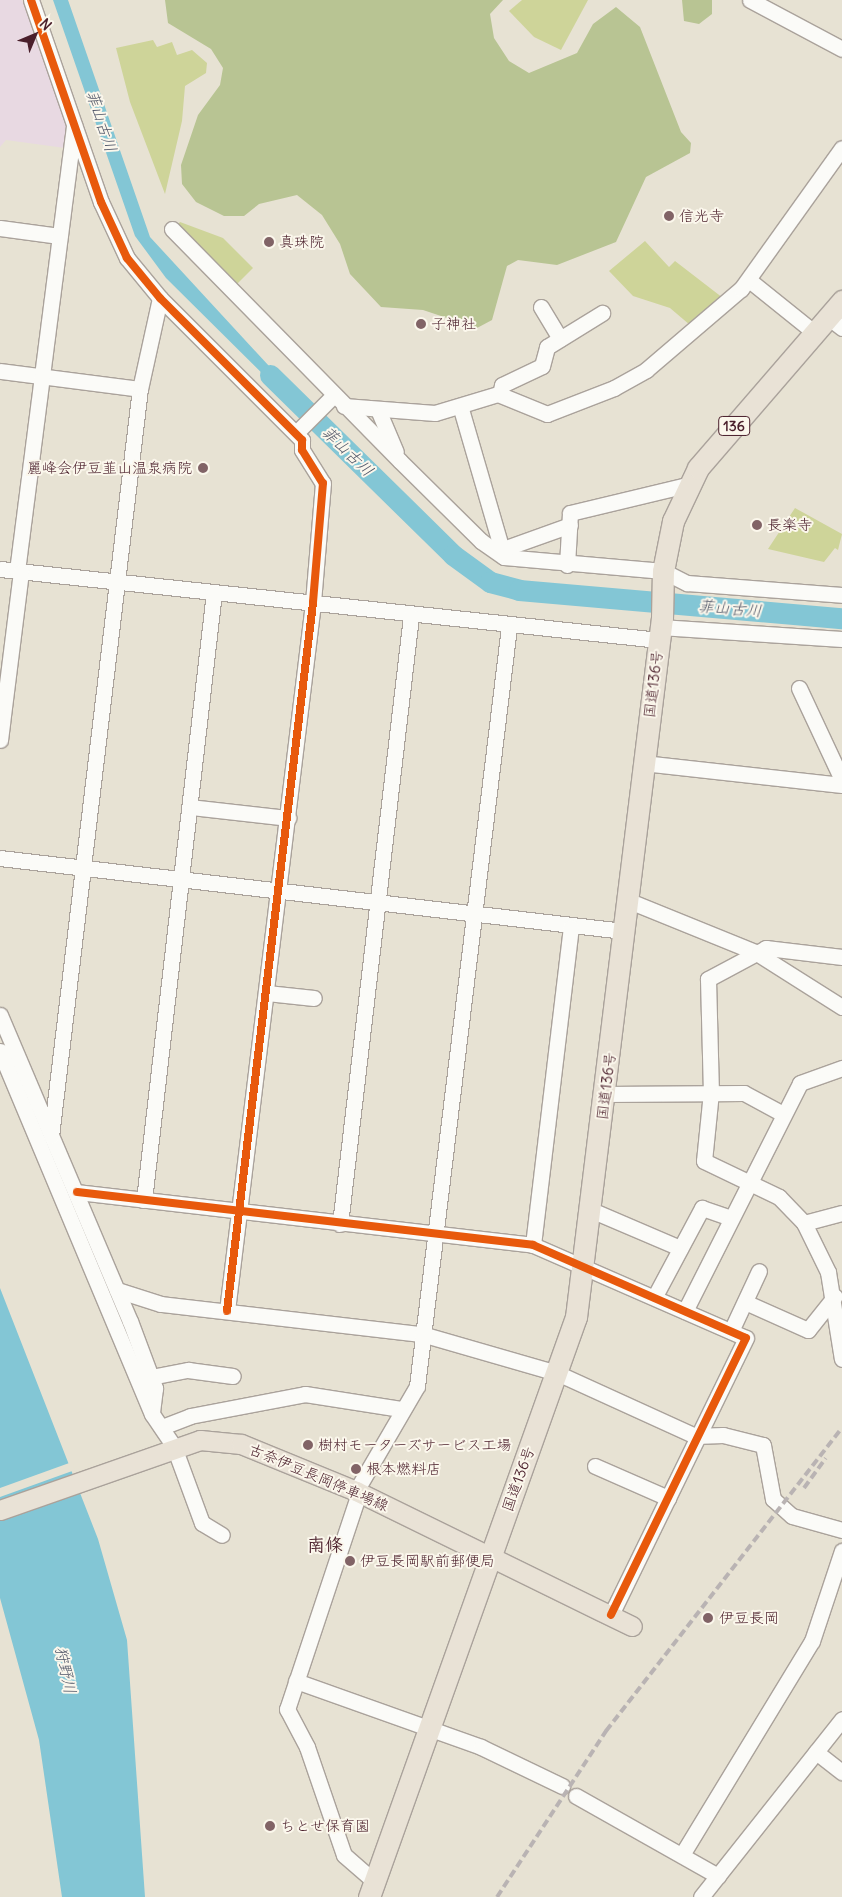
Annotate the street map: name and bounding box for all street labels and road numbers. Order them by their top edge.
road number: 136 [718,414,750,438]
street label: 国道136号 [640,649,666,719]
street label: 国道136号 [593,1051,619,1121]
street label: 古奈伊豆長岡停車場線 [246,1439,392,1515]
street label: 国道136号 [498,1444,538,1514]

